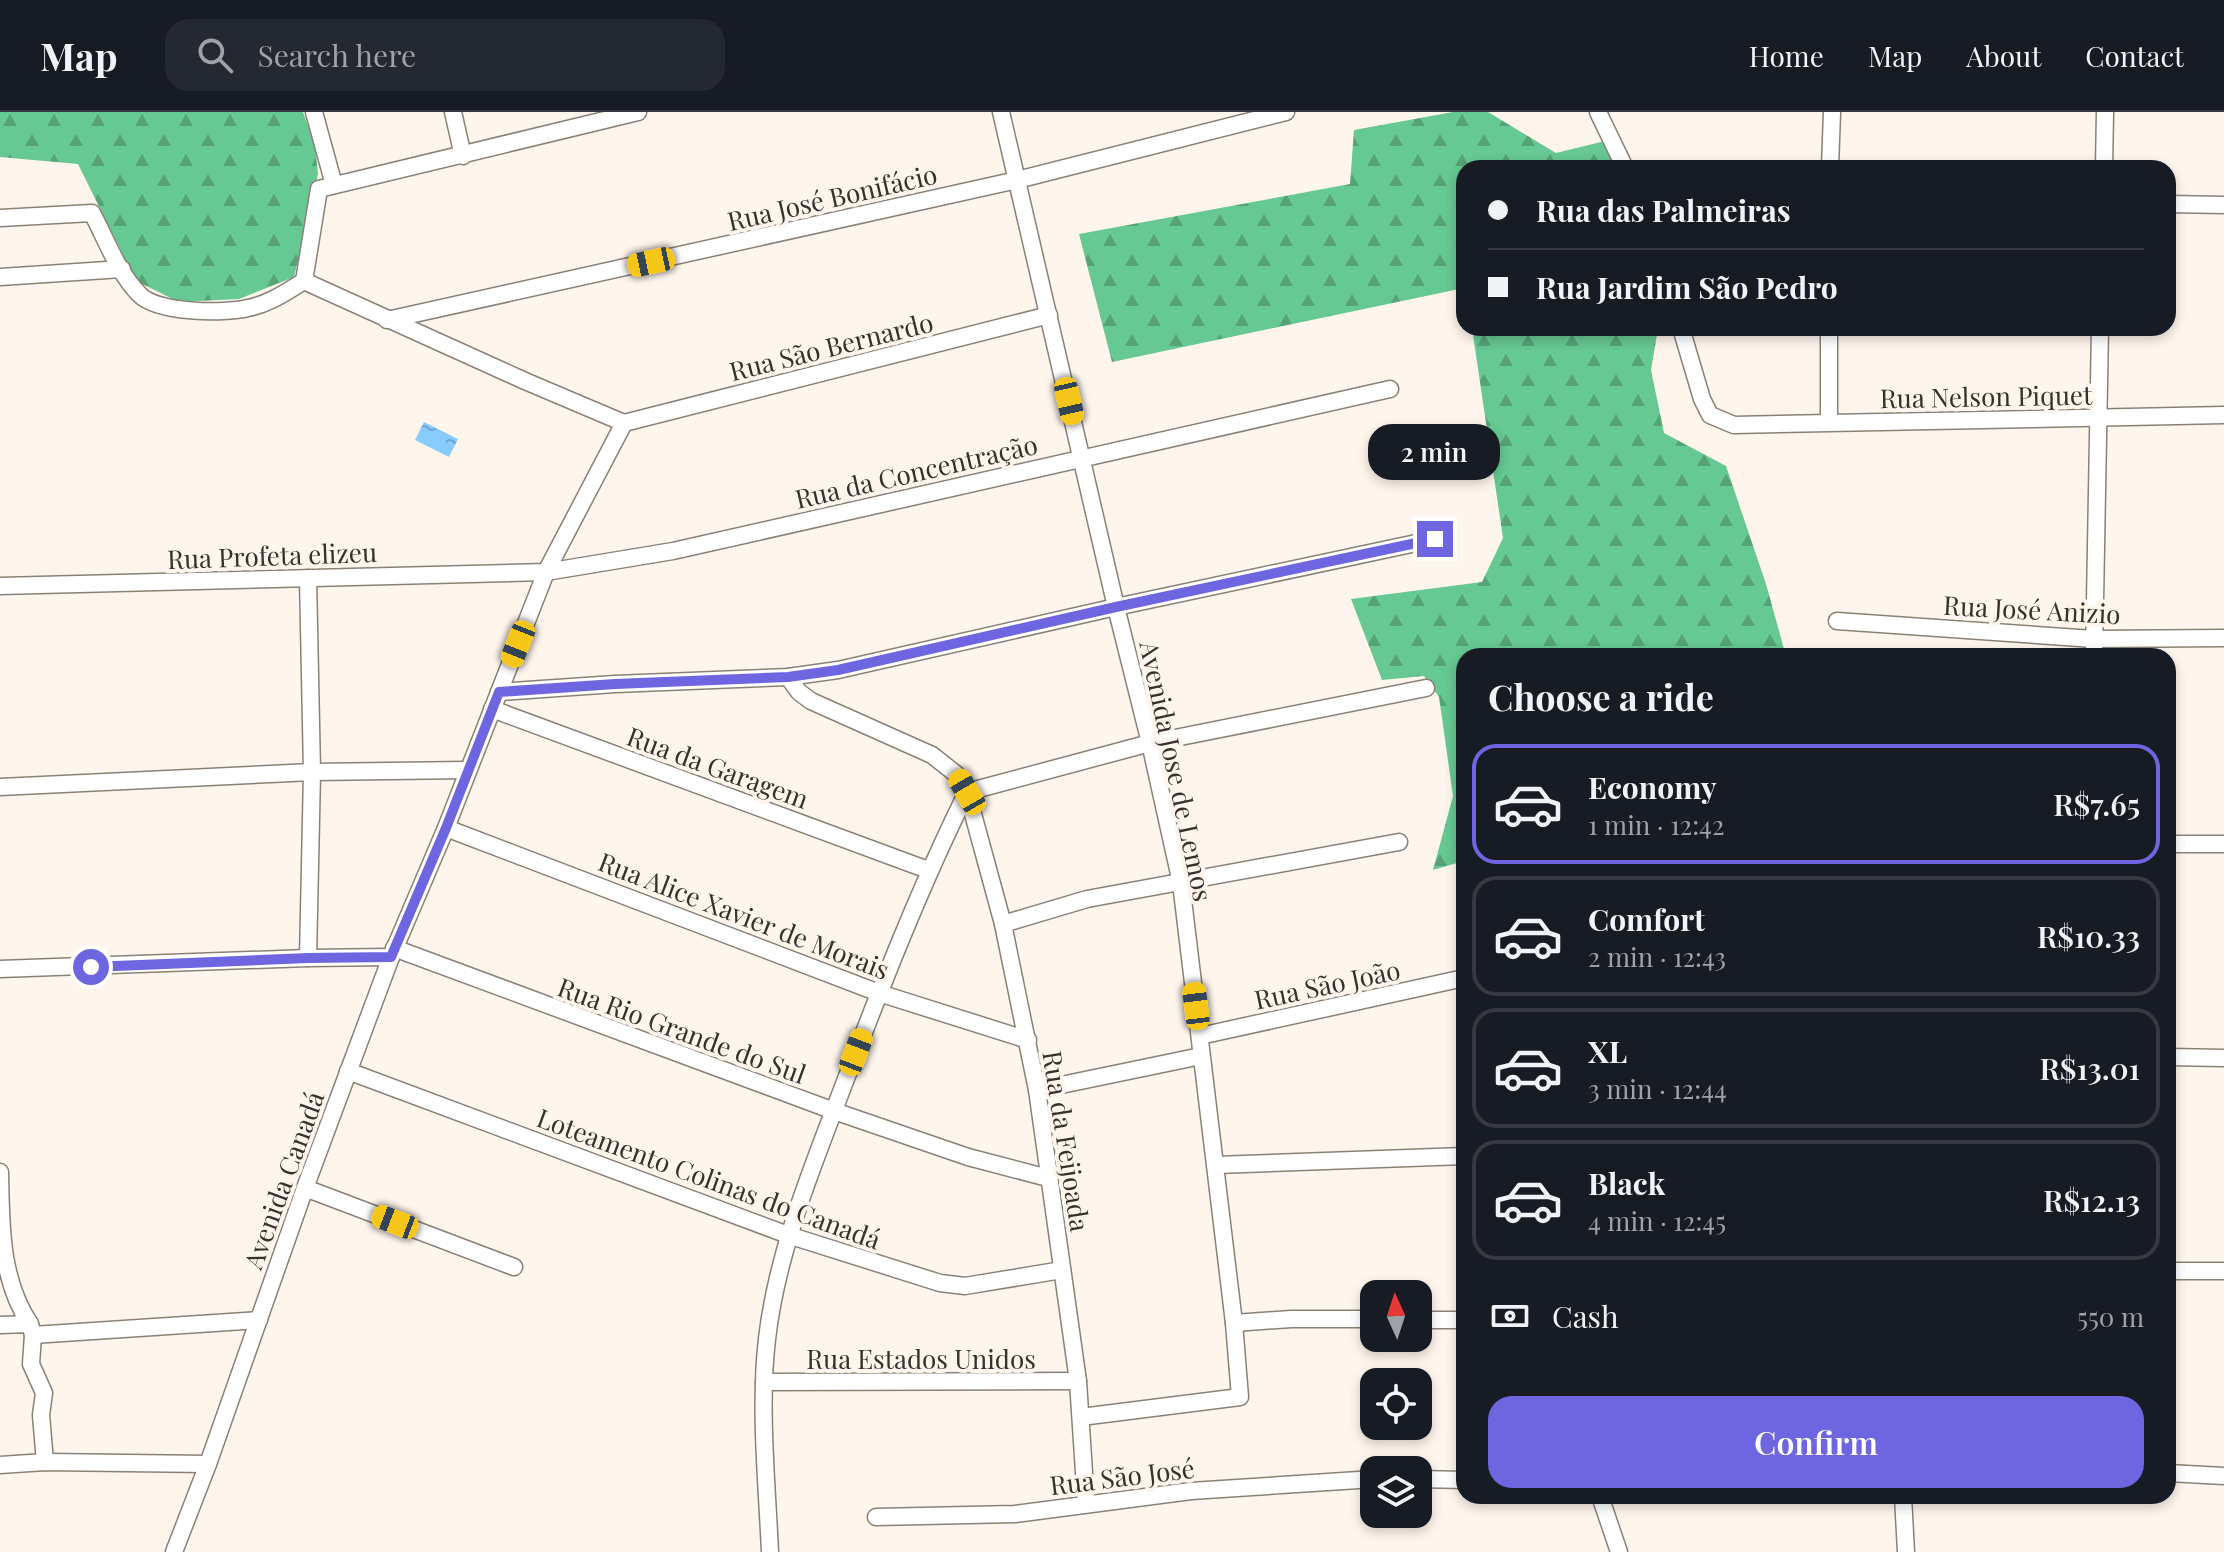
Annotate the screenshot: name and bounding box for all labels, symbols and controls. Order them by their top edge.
search box [165,19,725,91]
text: Map [40,30,117,81]
icon: search [193,33,237,77]
text: Search here [257,35,416,75]
text: Home [1749,37,1824,74]
text: Map [1868,37,1922,74]
text: About [1966,37,2041,74]
text: Contact [2085,37,2184,74]
street label: Rua José Bonifácio [724,156,940,238]
text: Rua das Palmeiras [1536,190,1791,230]
car [625,245,677,279]
text: Rua Jardim São Pedro [1536,267,1838,307]
street label: Rua São Bernardo [726,304,936,388]
car [1052,375,1086,427]
street label: Rua Nelson Piquet [1880,377,2093,415]
callout: 2 min [1369,423,1501,479]
street label: Rua da Concentração [791,426,1041,516]
text: 2 min [1401,434,1467,469]
route end [1417,521,1453,557]
street label: Rua Profeta elizeu [166,534,378,576]
street label: Rua José Anizio [1942,587,2122,631]
car [498,617,538,671]
street label: Avenida Jose de Lemos [1132,637,1222,904]
text: Choose a ride [1488,672,1714,720]
street label: Rua da Garagem [622,718,814,816]
car [945,765,989,819]
text: Economy [1588,767,1717,807]
icon: car [1492,768,1564,840]
text: R$7.65 [2053,784,2140,824]
text: 1 min · 12:42 [1588,807,1724,842]
street label: Rua Alice Xavier de Morais [594,843,894,987]
text: Comfort [1588,899,1705,939]
icon: car [1492,900,1564,972]
text: R$10.33 [2037,916,2140,956]
text: 2 min · 12:43 [1588,939,1726,974]
route start [73,949,109,985]
street label: Rua São João [1251,951,1403,1017]
street label: Rua Rio Grande do Sul [553,969,811,1091]
car [1181,981,1211,1031]
car [836,1025,876,1079]
text: XL [1588,1031,1627,1071]
icon: car [1492,1032,1564,1104]
street label: Rua da Feijoada [1035,1048,1099,1234]
text: R$13.01 [2039,1048,2140,1088]
text: 3 min · 12:44 [1588,1071,1727,1106]
street label: Avenida Canadá [234,1086,331,1275]
street label: Loteamento Colinas do Canadá [532,1099,886,1257]
text: Black [1588,1163,1665,1203]
icon: car [1492,1164,1564,1236]
text: R$12.13 [2043,1180,2140,1220]
car [368,1202,422,1242]
text: 4 min · 12:45 [1588,1203,1726,1238]
north arrow [1360,1280,1432,1352]
map controls [1360,1280,1432,1528]
icon: cash [1488,1294,1532,1338]
text: Cash [1552,1296,1619,1336]
text: 550 m [2077,1299,2144,1334]
street label: Rua Estados Unidos [806,1341,1036,1376]
button: locate [1360,1368,1432,1440]
button: Confirm [1488,1396,2144,1488]
street label: Rua São José [1048,1450,1196,1502]
button: layers [1360,1456,1432,1528]

